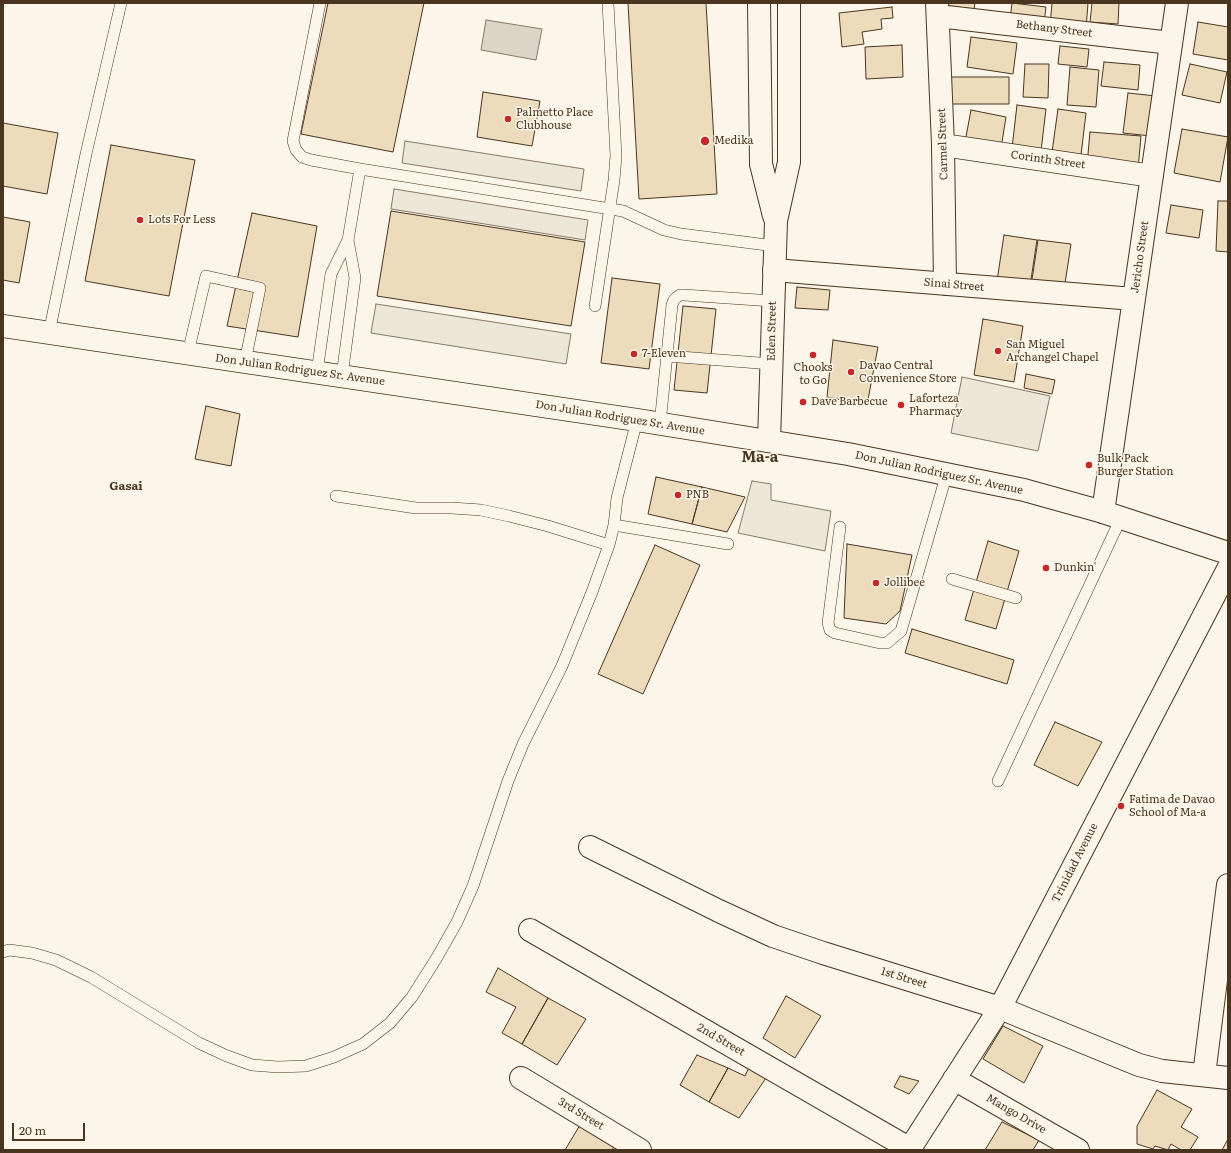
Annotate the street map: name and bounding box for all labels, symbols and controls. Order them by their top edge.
street label: Bethany Street [1015,18,1093,40]
place label: Palmetto Place Clubhouse [516,106,593,132]
street label: Carmel Street [935,108,951,180]
marker: Palmetto Place Clubhouse [503,114,513,124]
place label: Medika [714,134,754,148]
marker: Medika [699,135,711,147]
street label: Corinth Street [1010,148,1086,172]
place label: Lots For Less [148,213,215,227]
marker: Lots For Less [135,215,145,225]
street label: Jericho Street [1128,220,1152,294]
street label: Sinai Street [923,276,985,294]
street label: Eden Street [765,301,779,361]
place label: San Miguel Archangel Chapel [1006,338,1099,364]
marker: San Miguel Archangel Chapel [993,346,1003,356]
place label: 7-Eleven [642,347,686,361]
marker: 7-Eleven [629,349,639,359]
marker: Chooks to Go [808,350,818,360]
street label: Don Julian Rodriguez Sr. Avenue [214,352,386,388]
place label: Davao Central Convenience Store [859,359,957,385]
place label: Chooks to Go [793,361,833,387]
marker: Davao Central Convenience Store [846,367,856,377]
place label: Laforteza Pharmacy [909,392,962,418]
place label: Dave Barbecue [811,395,888,409]
marker: Dave Barbecue [798,397,808,407]
street label: Don Julian Rodriguez Sr. Avenue [534,398,706,438]
marker: Laforteza Pharmacy [896,400,906,410]
district label: Ma-a [741,449,779,467]
street label: Don Julian Rodriguez Sr. Avenue [854,449,1024,497]
place label: Bulk Pack Burger Station [1097,452,1173,478]
marker: Bulk Pack Burger Station [1084,460,1094,470]
district label: Gasai [109,479,143,493]
place label: PNB [686,488,709,502]
marker: PNB [673,490,683,500]
place label: Dunkin' [1054,561,1096,575]
marker: Dunkin' [1041,563,1051,573]
place label: Jollibee [884,576,925,590]
marker: Jollibee [871,578,881,588]
place label: Fatima de Davao School of Ma-a [1129,793,1215,819]
marker: Fatima de Davao School of Ma-a [1116,801,1126,811]
street label: Trinidad Avenue [1049,821,1101,905]
street label: 1st Street [879,965,929,991]
street label: 2nd Street [695,1021,747,1059]
street label: Mango Drive [984,1091,1048,1137]
street label: 3rd Street [556,1095,606,1133]
scale bar [14,1115,87,1141]
text: 20 m [19,1121,46,1139]

